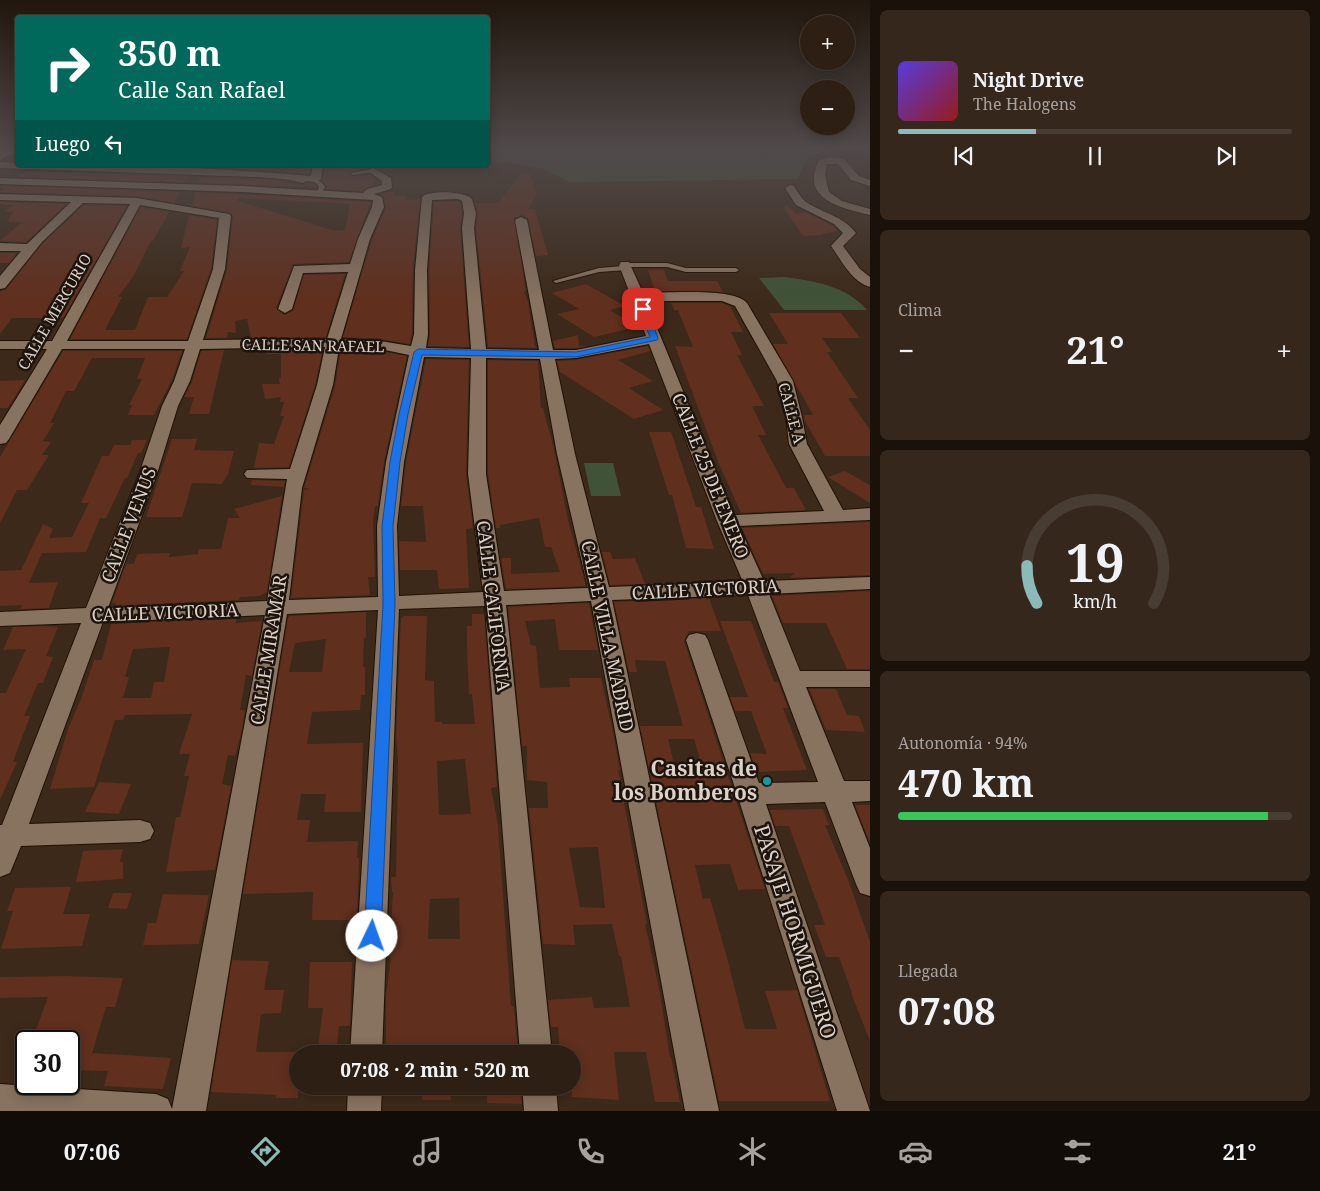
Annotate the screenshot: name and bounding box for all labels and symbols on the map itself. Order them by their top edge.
street label: CALLE MERCURIO [13,250,96,373]
pin [622,288,664,330]
street label: CALLE SAN RAFAEL [241,334,385,356]
street label: CALLE A [774,380,810,446]
street label: CALLE 25 DE ENERO [667,389,755,562]
street label: CALLE VENUS [95,463,161,586]
street label: CALLE CALIFORNIA [472,519,516,693]
street label: CALLE VILLA MADRID [576,538,640,734]
street label: CALLE MIRAMAR [244,573,292,727]
street label: CALLE VICTORIA [631,573,779,605]
street label: CALLE VICTORIA [91,597,239,627]
place label: Casitas de los Bomberos [614,754,757,806]
marker: Casitas de los Bomberos [761,775,773,787]
street label: PASAJE HORMIGUERO [748,821,844,1042]
position arrow [345,909,397,961]
speed limit sign: 30 [15,1030,80,1095]

